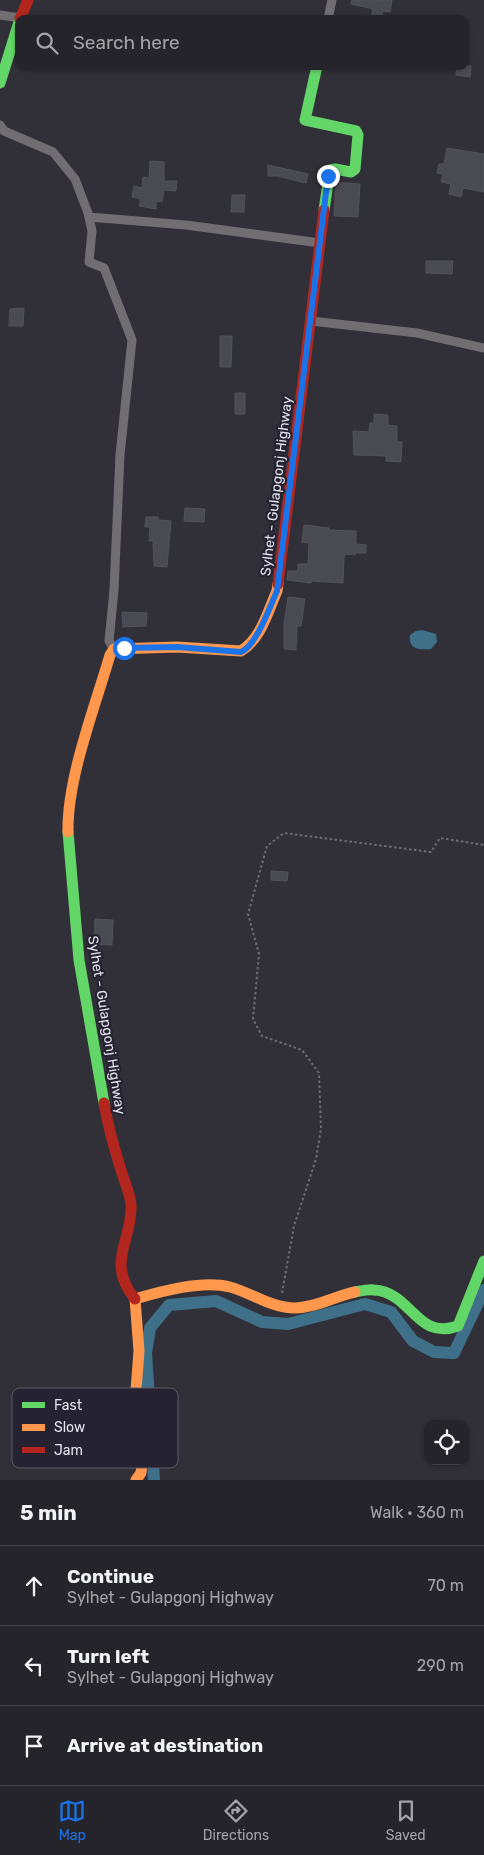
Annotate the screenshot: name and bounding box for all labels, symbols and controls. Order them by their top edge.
search box [15,15,469,70]
icon: search [33,29,61,57]
text: Search here [73,31,180,54]
route end [317,165,340,188]
street label: Sylhet - Gulapgonj Highway [257,395,296,577]
route start [113,637,136,660]
street label: Sylhet - Gulapgonj Highway [84,934,129,1116]
legend [12,1388,178,1468]
text: Fast [54,1397,83,1414]
text: Slow [54,1419,85,1436]
map controls [424,1420,469,1465]
button: locate [424,1420,469,1465]
text: Jam [54,1442,83,1459]
text: 5 min [20,1500,77,1525]
text: Walk · 360 m [370,1503,464,1522]
text: Continue [67,1565,154,1588]
icon: ahead [20,1572,48,1600]
text: 70 m [427,1576,464,1595]
text: Sylhet - Gulapgonj Highway [67,1588,274,1607]
text: Turn left [67,1645,149,1668]
icon: left [20,1652,48,1680]
text: 290 m [417,1656,464,1675]
text: Sylhet - Gulapgonj Highway [67,1668,274,1687]
icon: arrive [20,1732,48,1760]
text: Arrive at destination [67,1734,263,1757]
tab: Map [58,1797,86,1844]
tab: Directions [203,1797,269,1844]
tab: Saved [386,1797,426,1844]

